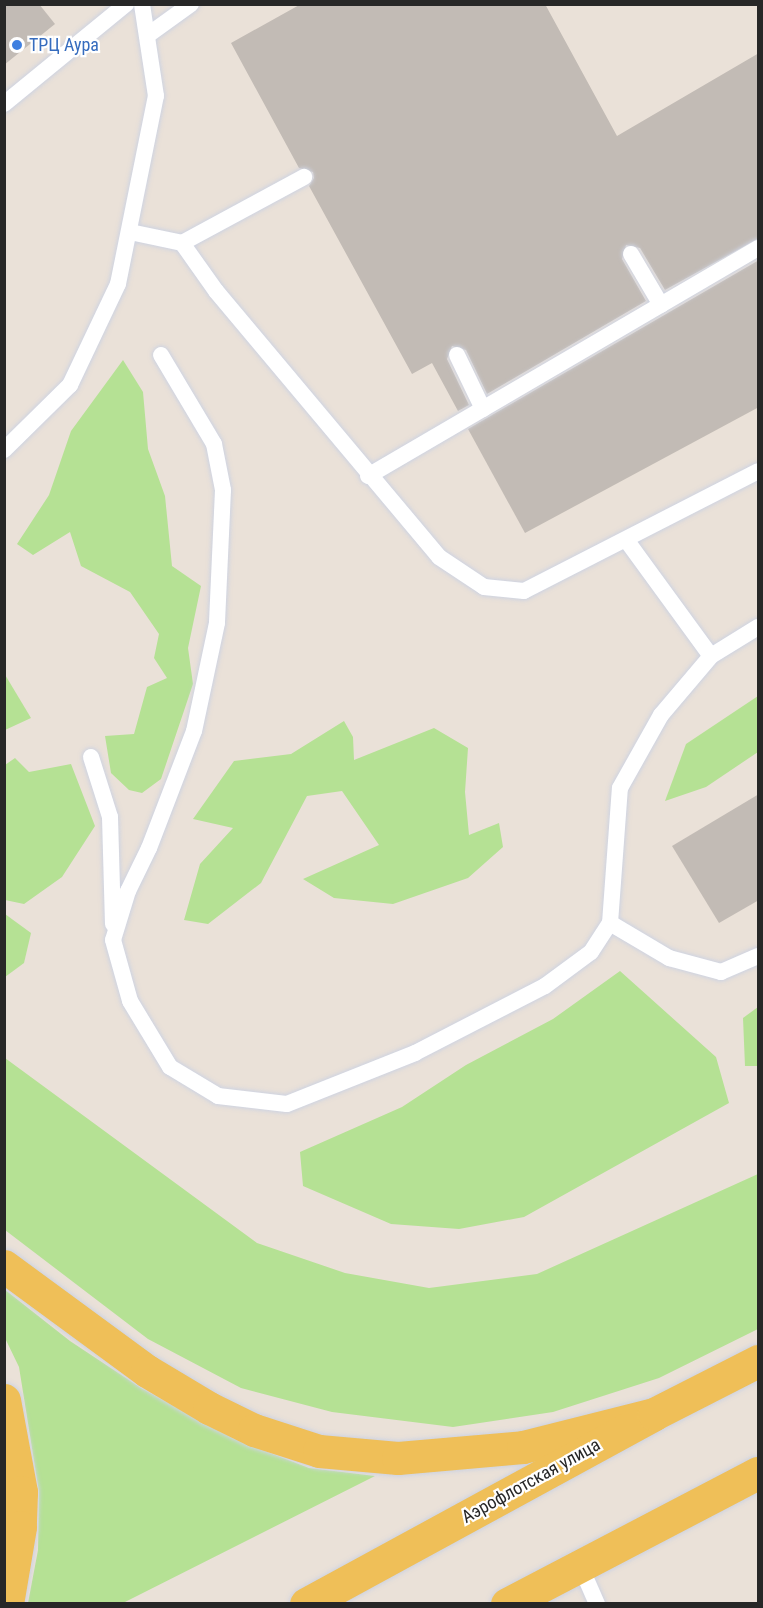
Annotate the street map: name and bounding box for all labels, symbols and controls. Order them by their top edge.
place label: ТРЦ Аура [29,34,99,56]
marker: ТРЦ Аура [10,38,24,52]
street label: Аэрофлотская улица [458,1434,604,1528]

